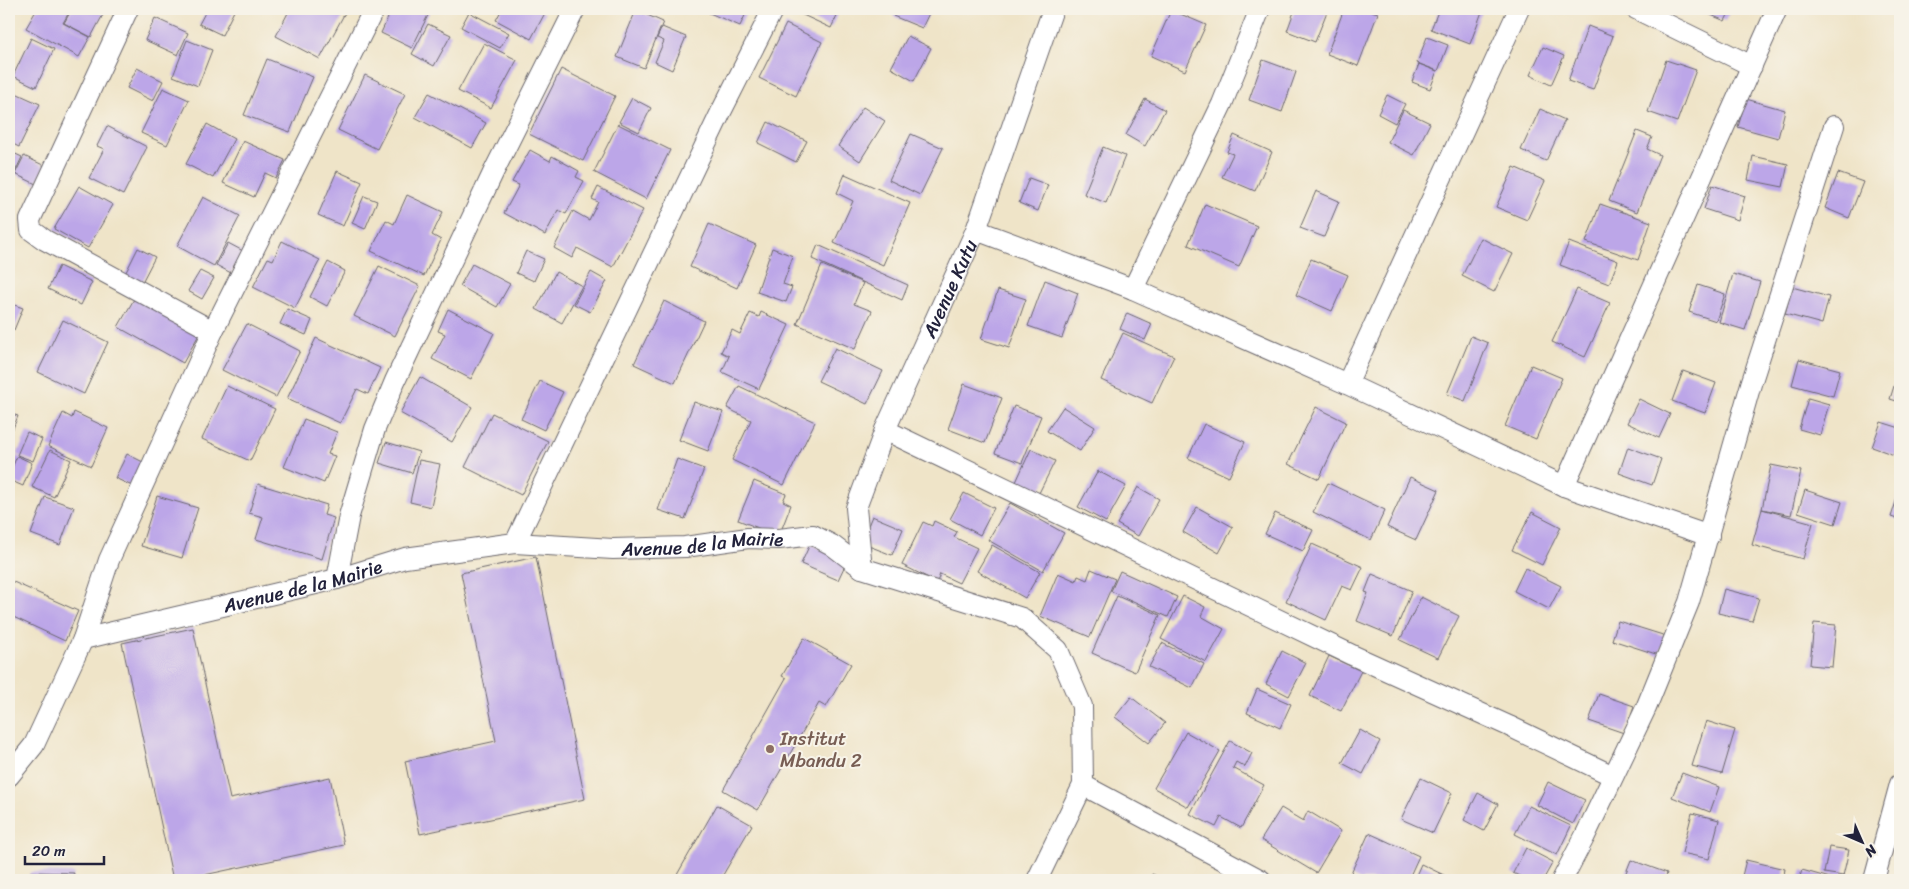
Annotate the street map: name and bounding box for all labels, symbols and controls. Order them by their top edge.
street label: Avenue Kutu [912,234,986,344]
street label: Avenue de la Mairie [620,521,784,565]
street label: Avenue de la Mairie [219,550,386,622]
place label: Institut Mbandu 2 [779,722,862,777]
marker: Institut Mbandu 2 [764,743,776,755]
north arrow [1836,816,1886,866]
scale bar [25,834,104,866]
text: 20 m [32,838,66,864]
text: N [1858,838,1884,863]

